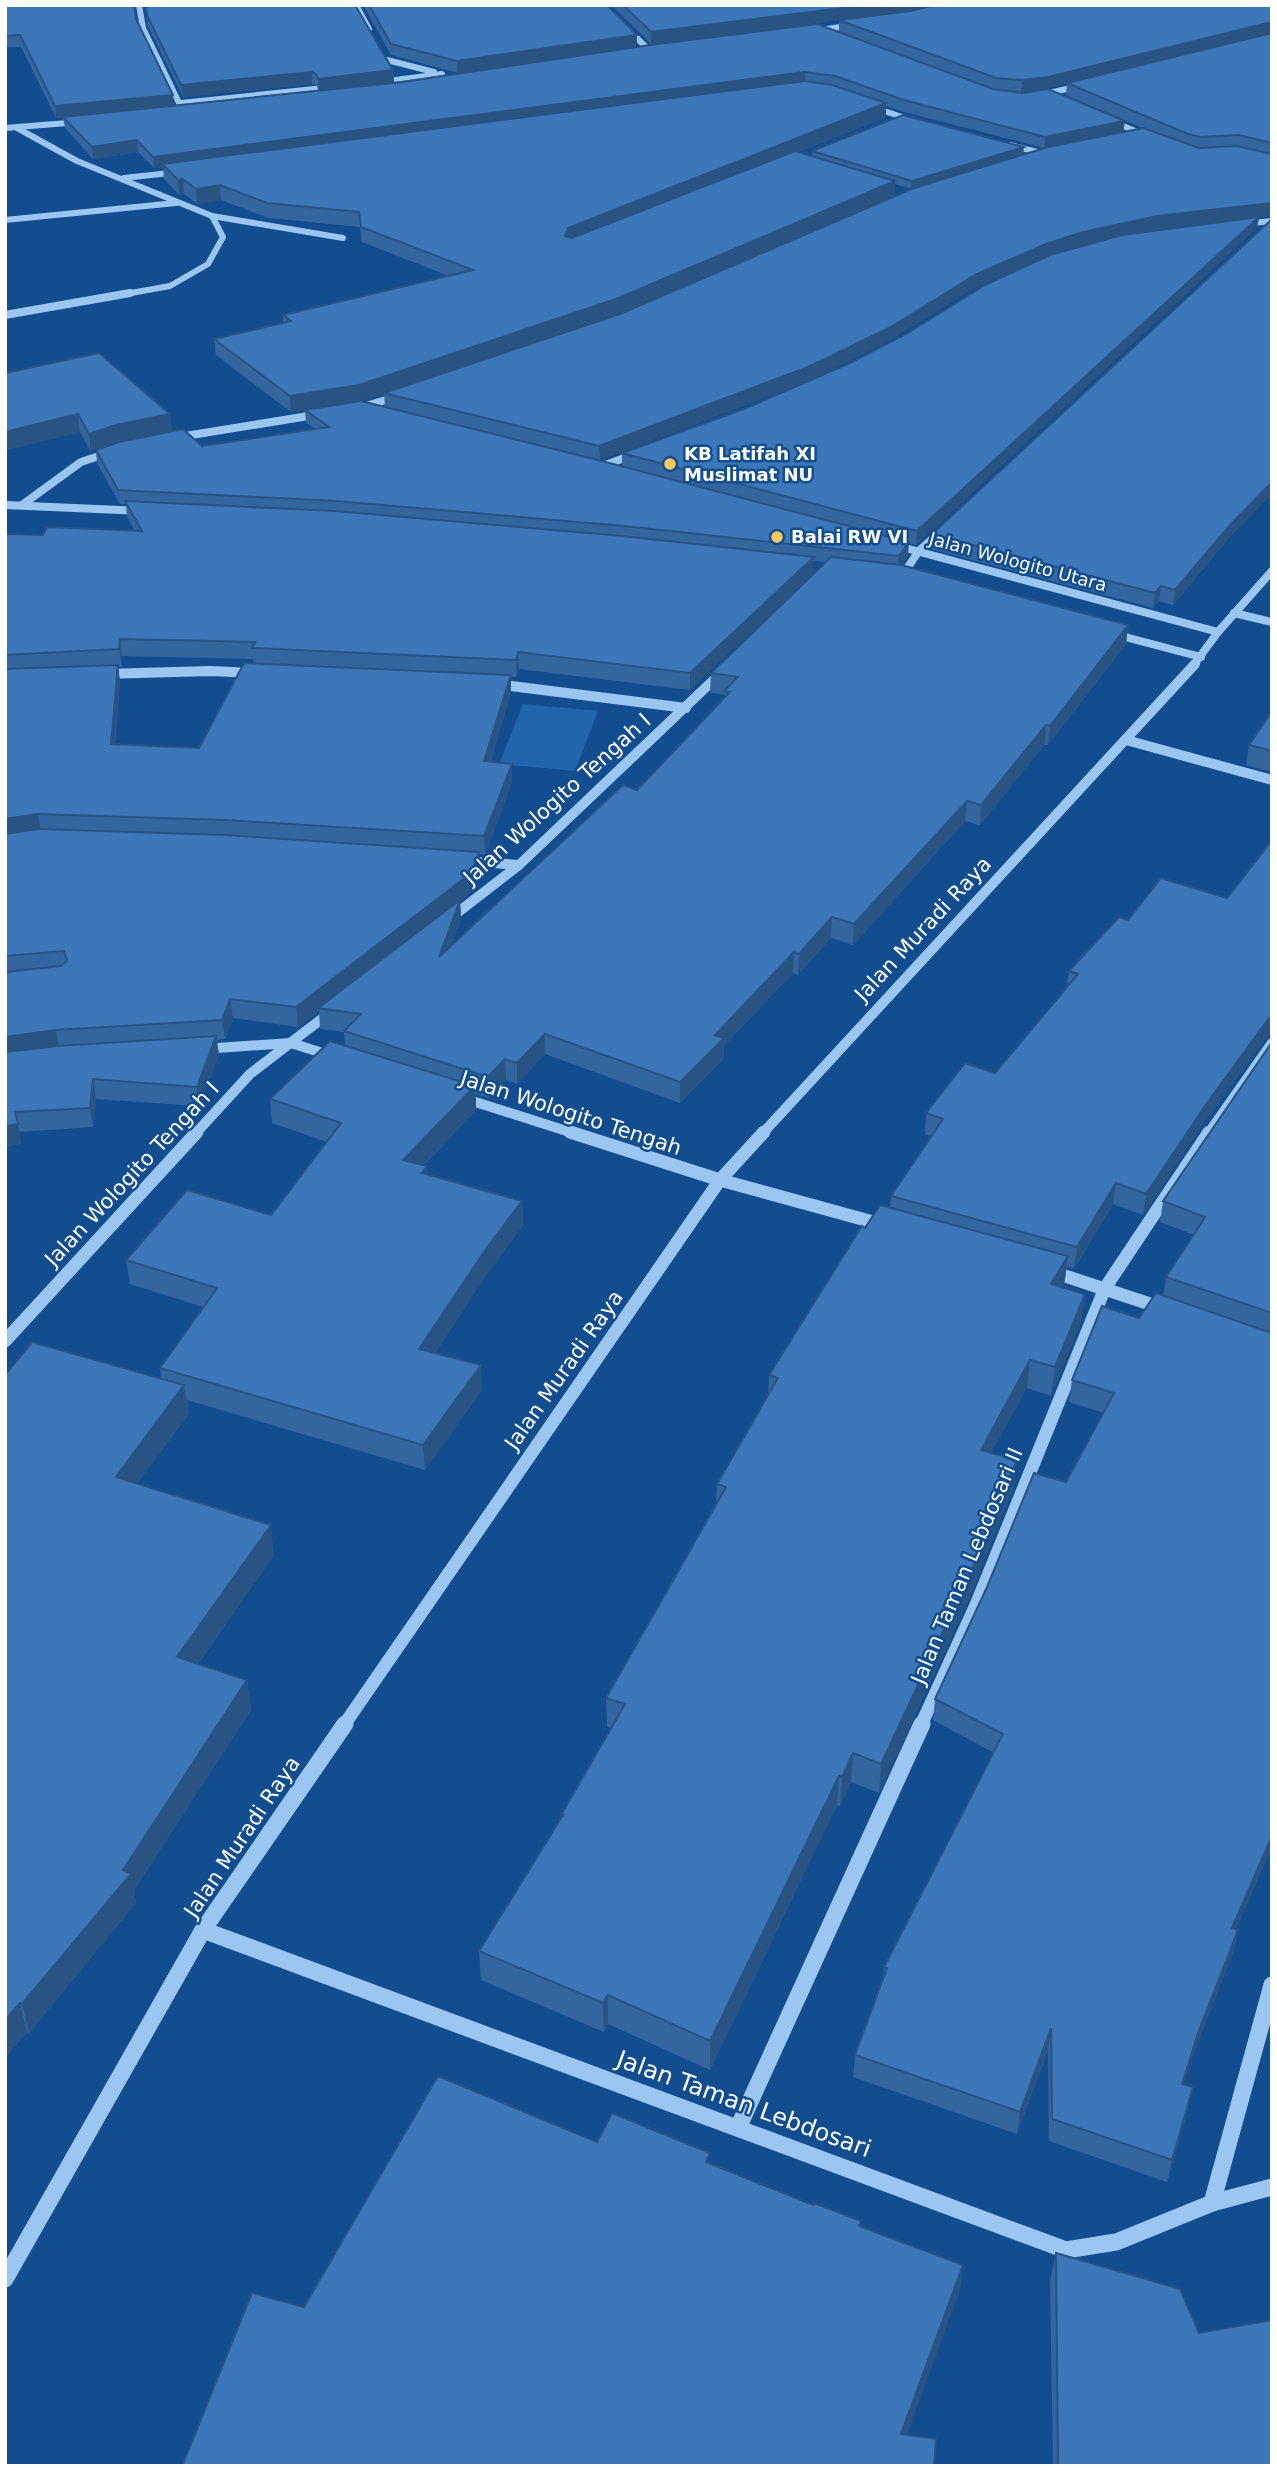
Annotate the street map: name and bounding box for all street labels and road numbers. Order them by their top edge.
street label: Jalan Wologito Utara [926,527,1109,595]
street label: Jalan Wologito Tengah I [457,709,656,891]
street label: Jalan Muradi Raya [848,852,996,1008]
street label: Jalan Wologito Tengah [456,1065,684,1160]
street label: Jalan Wologito Tengah I [39,1077,224,1273]
street label: Jalan Muradi Raya [499,1286,628,1456]
street label: Jalan Taman Lebdosari II [905,1444,1028,1690]
street label: Jalan Muradi Raya [178,1752,305,1924]
street label: Jalan Taman Lebdosari [611,2044,875,2163]

